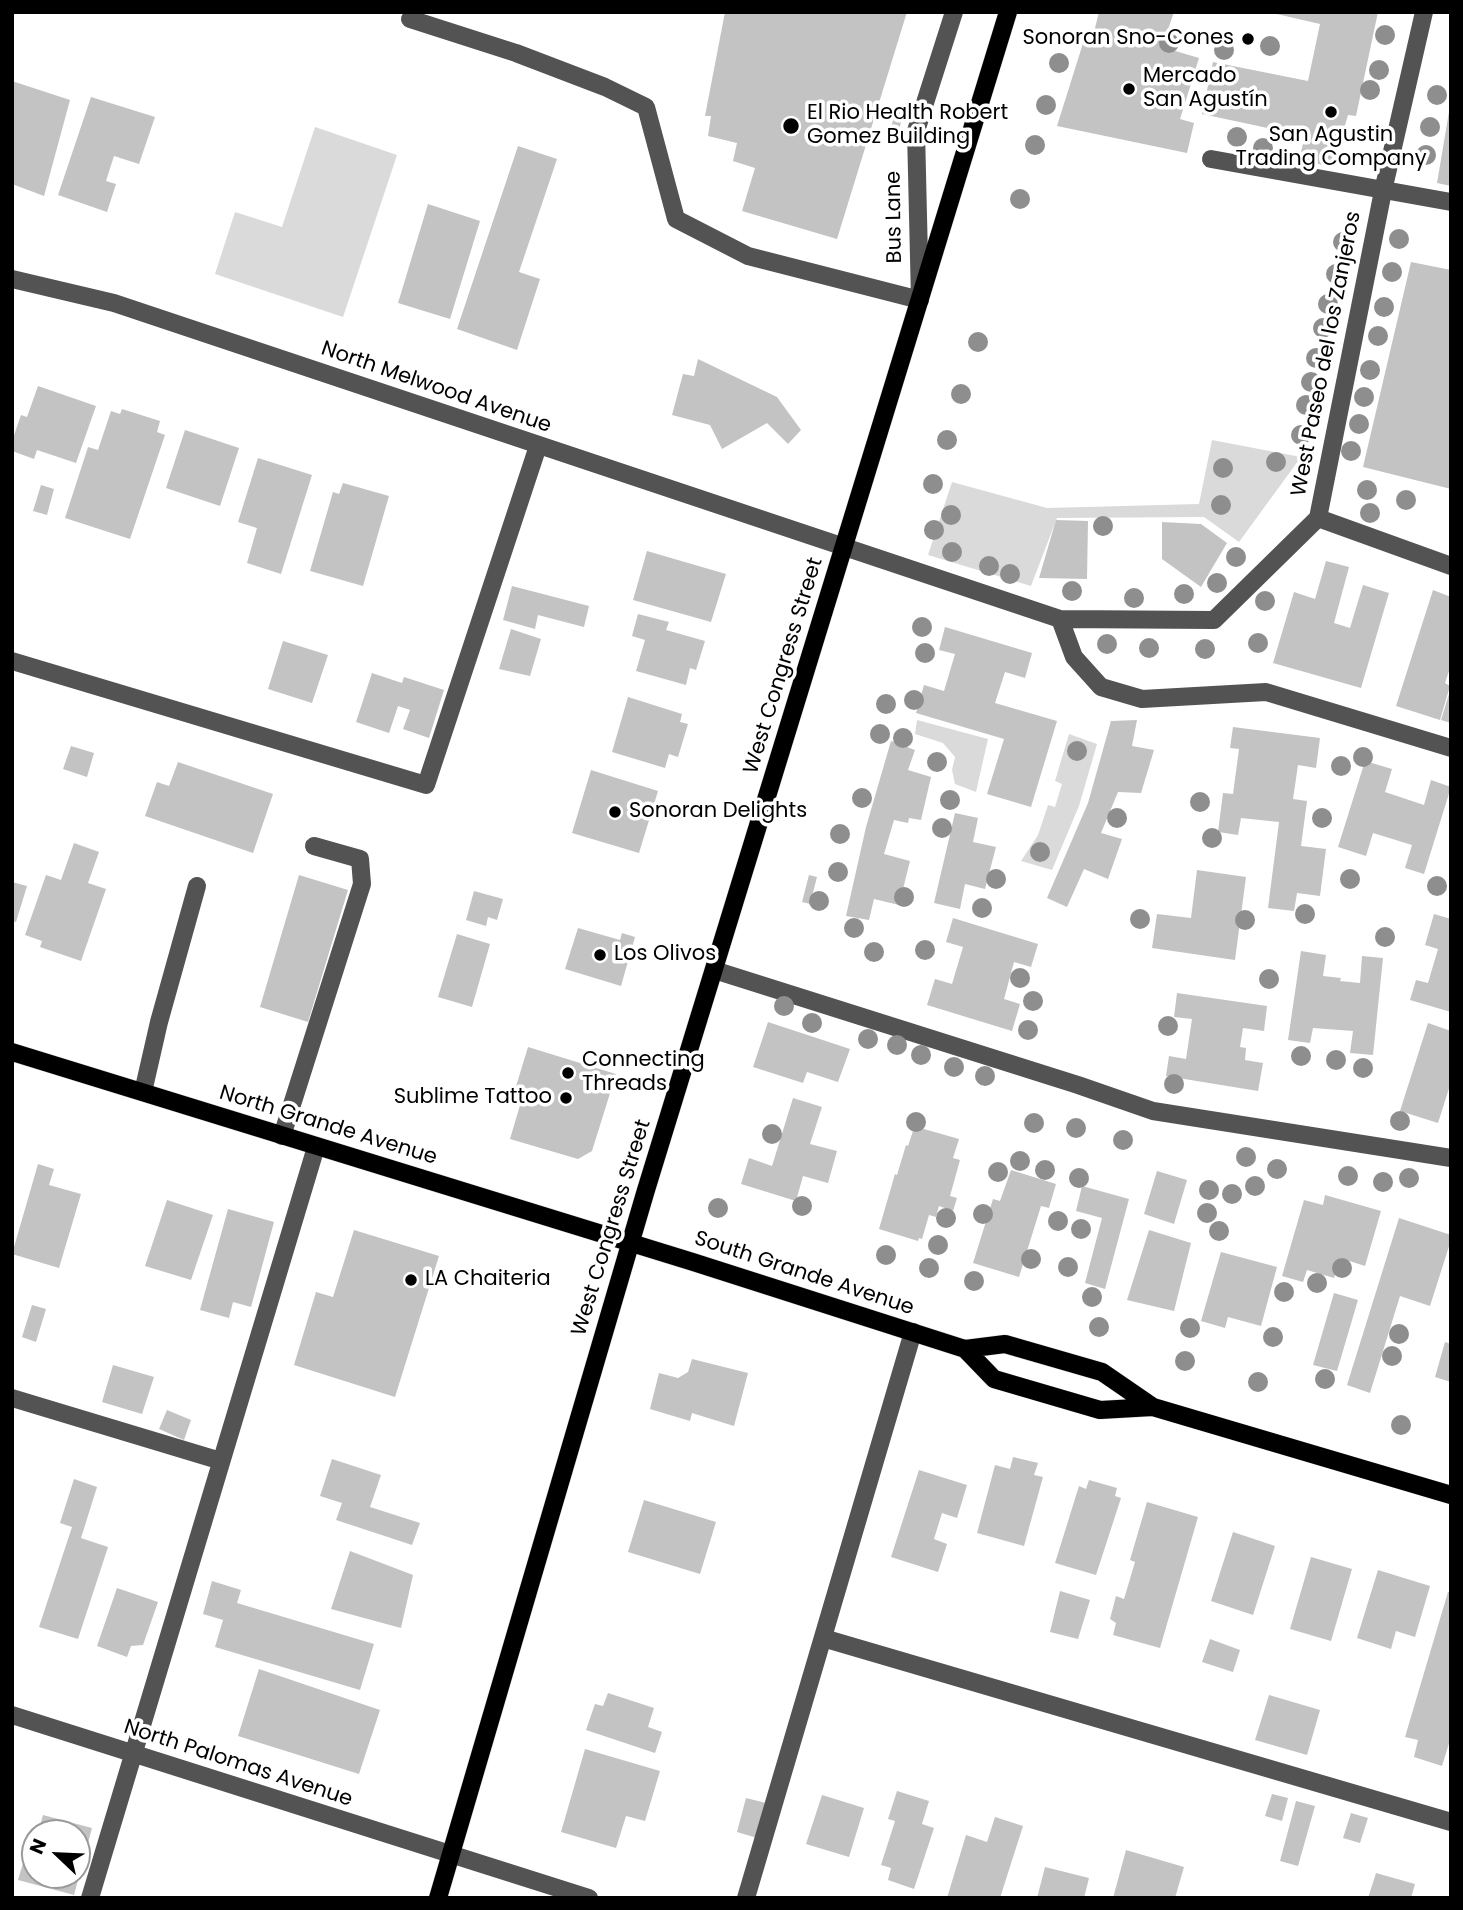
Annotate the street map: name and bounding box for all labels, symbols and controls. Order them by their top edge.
place label: Sonoran Sno-Cones [1022,26,1234,52]
marker: Sonoran Sno-Cones [1240,31,1256,47]
place label: Mercado San Agustín [1143,64,1268,114]
marker: Mercado San Agustín [1121,81,1137,97]
place label: El Rio Health Robert Gomez Building [807,101,1008,151]
marker: San Agustin Trading Company [1323,104,1339,120]
marker: El Rio Health Robert Gomez Building [781,116,801,136]
place label: San Agustin Trading Company [1236,123,1426,173]
street label: Bus Lane [882,170,908,264]
street label: West Paseo del los Zanjeros [1287,209,1367,499]
street label: North Melwood Avenue [318,337,554,439]
street label: West Congress Street [739,555,829,777]
place label: Sonoran Delights [629,799,807,825]
marker: Sonoran Delights [607,804,623,820]
place label: Los Olivos [614,942,716,968]
marker: Los Olivos [592,947,608,963]
place label: Connecting Threads [582,1048,705,1098]
marker: Connecting Threads [560,1065,576,1081]
street label: North Grande Avenue [216,1081,440,1171]
place label: Sublime Tattoo [394,1085,552,1111]
marker: Sublime Tattoo [558,1090,574,1106]
street label: West Congress Street [567,1117,657,1339]
street label: South Grande Avenue [691,1227,917,1321]
place label: LA Chaiteria [425,1267,551,1293]
marker: LA Chaiteria [403,1272,419,1288]
street label: North Palomas Avenue [120,1715,356,1813]
north arrow [21,1819,91,1889]
text: N [23,1835,53,1858]

